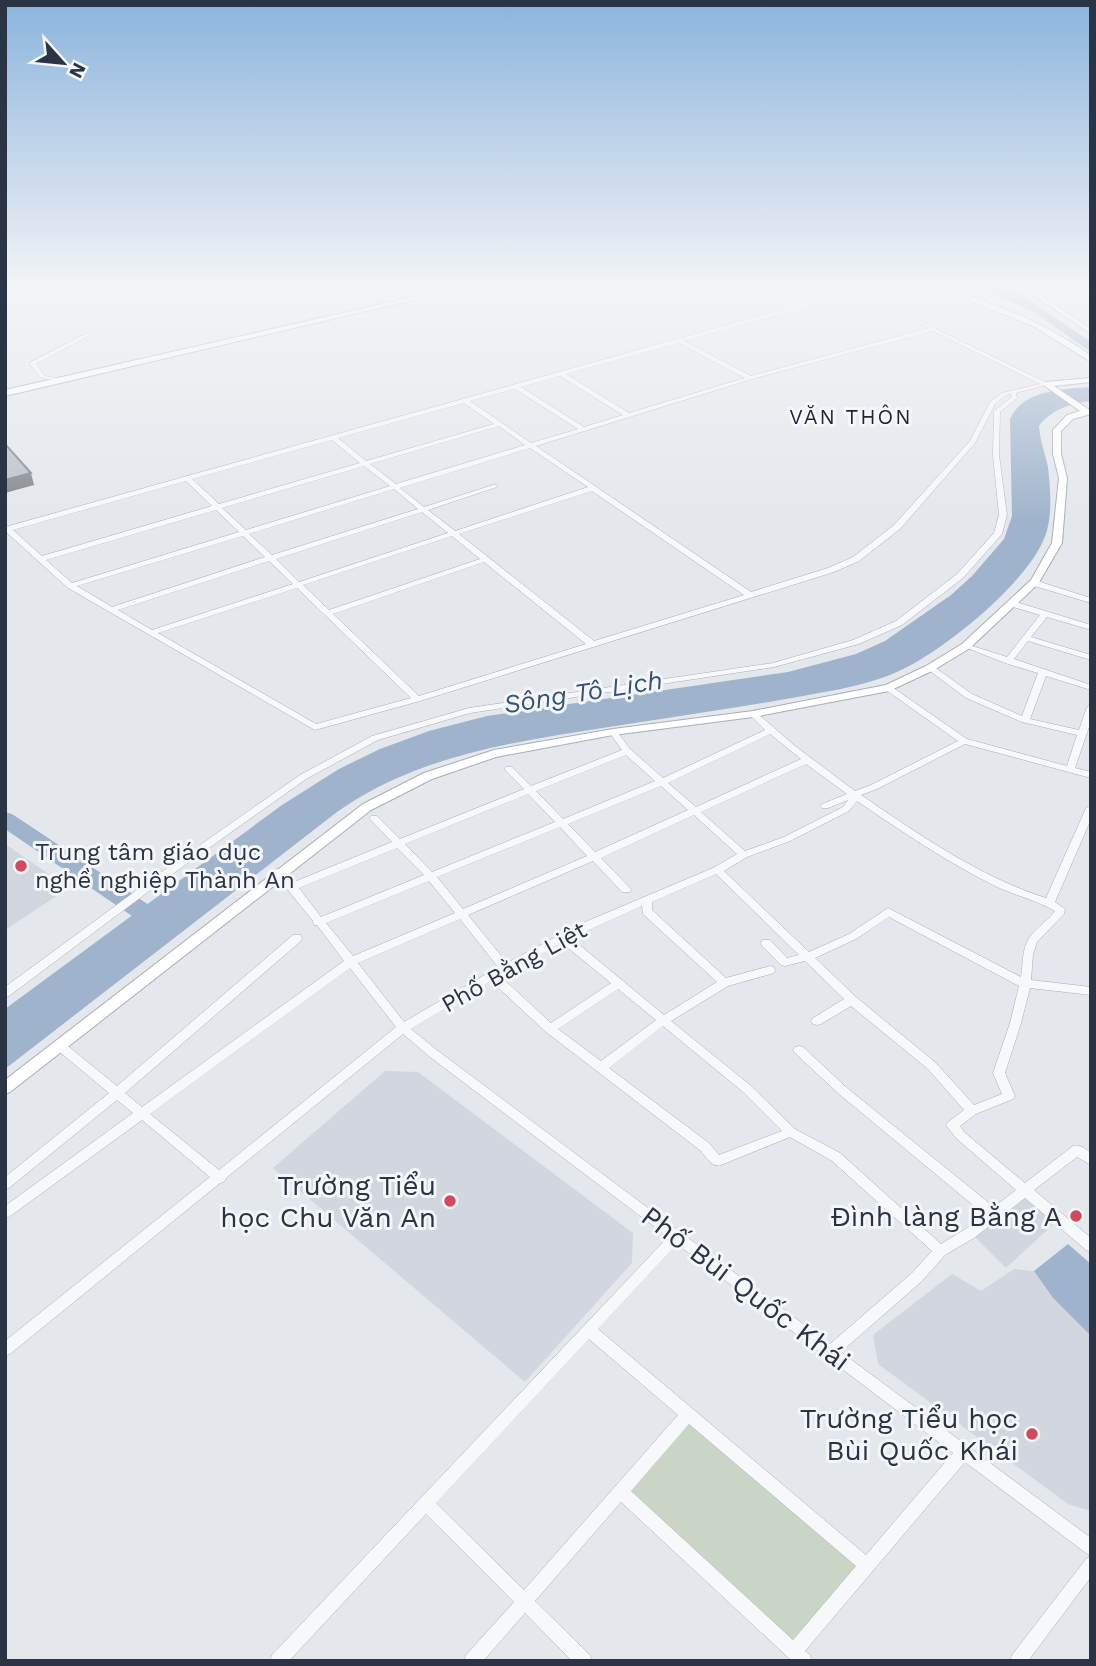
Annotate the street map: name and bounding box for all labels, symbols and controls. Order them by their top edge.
north arrow [28,28,98,98]
text: N [64,59,91,82]
district label: VĂN THÔN [789,404,913,429]
water label: Sông Tô Lịch [501,665,665,719]
place label: Trung tâm giáo dục nghề nghiệp Thành An [35,838,295,894]
marker: Trung tâm giáo dục nghề nghiệp Thành An [13,858,29,874]
street label: Phố Bằng Liệt [437,916,591,1018]
place label: Trường Tiểu học Chu Văn An [220,1169,436,1234]
marker: Trường Tiểu học Chu Văn An [442,1193,458,1209]
street label: Phố Bùi Quốc Khái [635,1199,856,1378]
place label: Đình làng Bằng A [830,1200,1062,1233]
marker: Đình làng Bằng A [1068,1208,1084,1224]
place label: Trường Tiểu học Bùi Quốc Khái [800,1402,1018,1467]
marker: Trường Tiểu học Bùi Quốc Khái [1024,1426,1040,1442]

